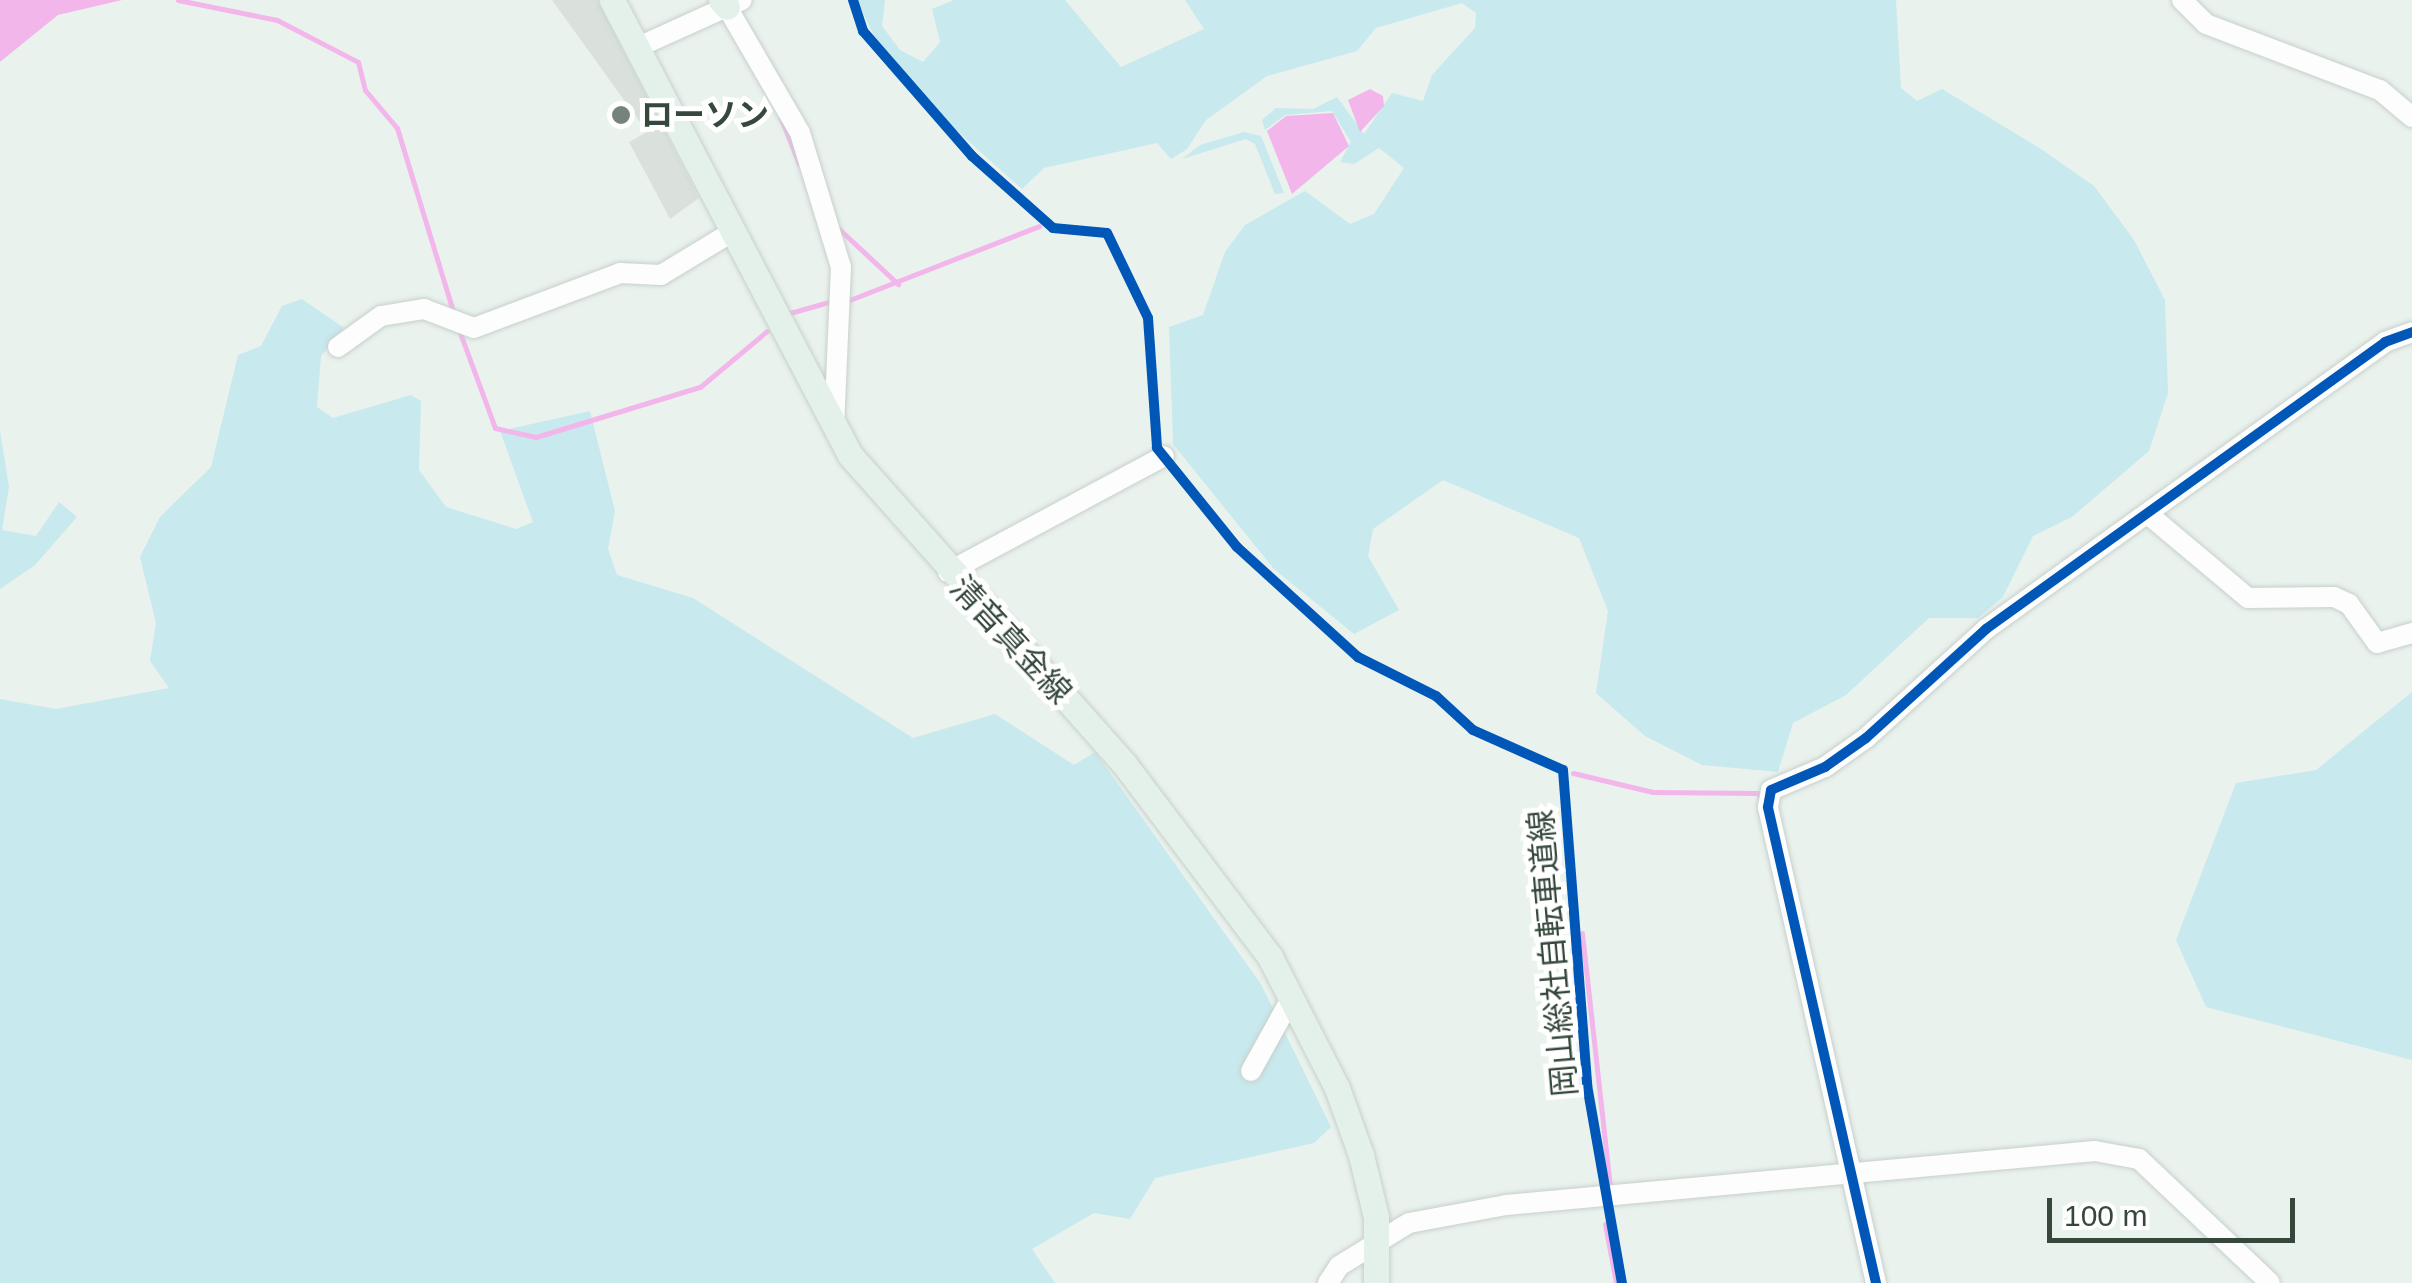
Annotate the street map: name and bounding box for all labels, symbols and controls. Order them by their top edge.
place label: ローソン [641,96,769,134]
marker: ローソン [610,104,632,126]
street label: 清音真金線 [942,568,1080,712]
street label: 岡山総社自転車道線 [1521,808,1585,1098]
scale bar [2052,1178,2300,1240]
text: 100 m [2064,1199,2147,1232]

